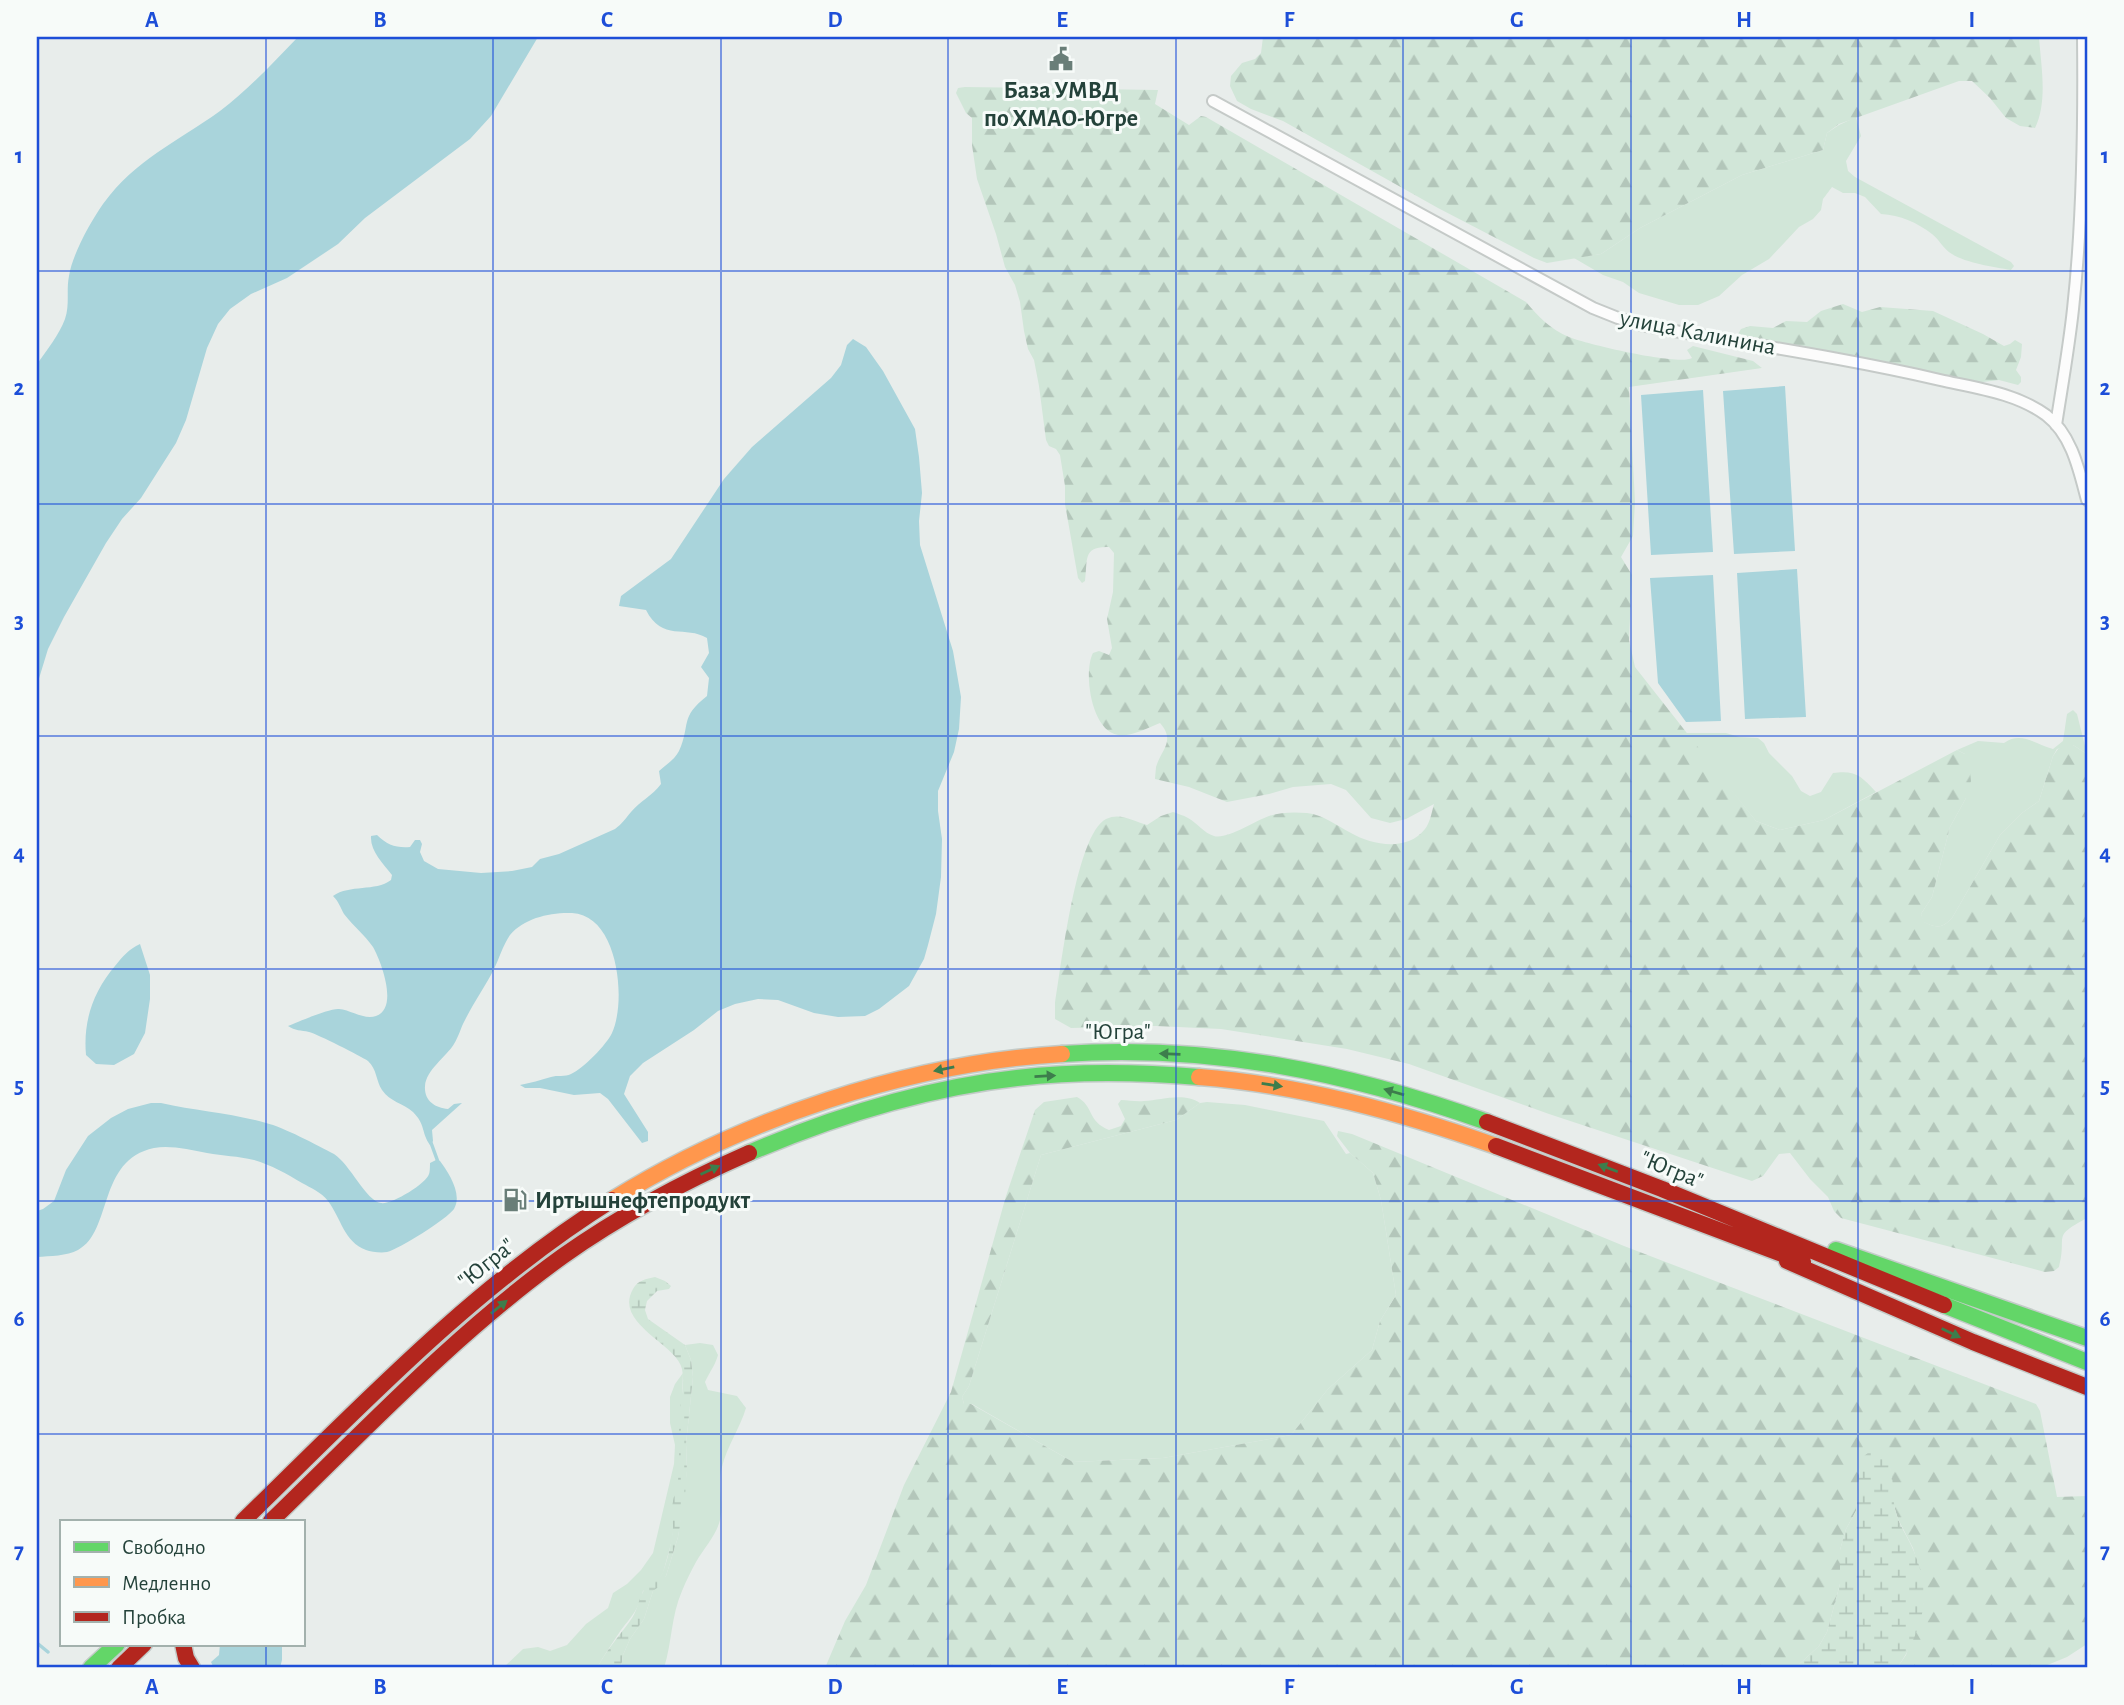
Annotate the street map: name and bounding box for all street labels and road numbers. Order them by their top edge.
street label: улица Калинина [1617,306,1778,360]
street label: "Югра" [1085,1020,1151,1044]
street label: "Югра" [1637,1147,1706,1193]
street label: "Югра" [454,1234,520,1294]

